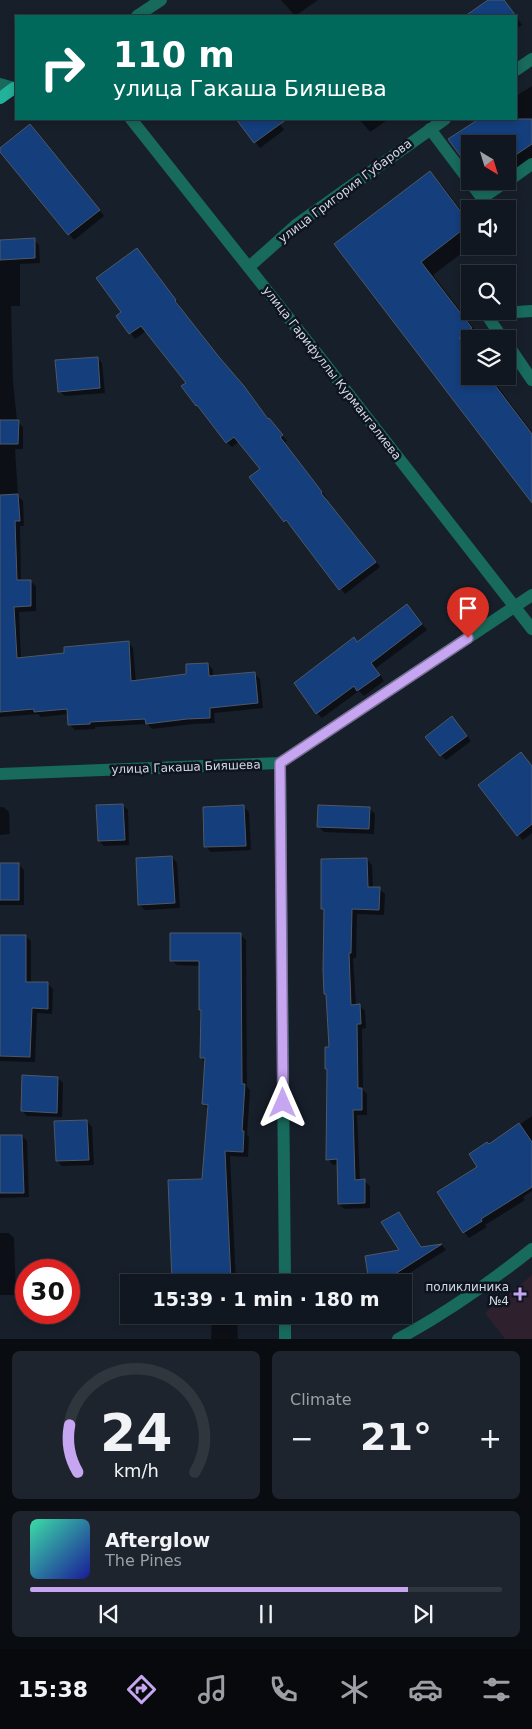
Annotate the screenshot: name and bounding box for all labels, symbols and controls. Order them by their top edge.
icon: right [30,35,95,100]
text: 110 m [113,35,235,75]
text: улица Гакаша Бияшева [113,76,387,101]
north arrow [461,135,516,190]
map controls [461,135,516,385]
street label: улица Григория Губарова [276,136,414,246]
button: sound [461,200,516,255]
button: search [461,265,516,320]
street label: улица Гарифуллы Курмангалиева [260,283,404,463]
button: layers [461,330,516,385]
pin [447,587,489,638]
icon: arrive [454,594,482,622]
street label: улица Гакаша Бияшева [111,757,261,777]
position arrow [256,1076,308,1128]
speed limit sign: 30 [15,1259,80,1324]
place label: поликлиника №4 [425,1280,509,1308]
marker: поликлиника №4 [513,1287,527,1301]
text: 15:39 · 1 min · 180 m [152,1288,380,1310]
text: Climate [290,1390,352,1409]
text: 24 [100,1403,172,1463]
text: 21° [360,1415,432,1459]
text: − [290,1422,313,1455]
text: + [479,1422,502,1455]
text: km/h [113,1460,159,1481]
text: Afterglow [105,1529,210,1551]
text: The Pines [105,1551,182,1570]
icon: previous [95,1600,123,1628]
icon: pause [252,1600,280,1628]
icon: next [409,1600,437,1628]
icon: directions [124,1672,159,1707]
icon: music [195,1672,230,1707]
icon: phone [266,1672,301,1707]
icon: climate [337,1672,372,1707]
icon: car [408,1672,443,1707]
icon: filters [479,1672,514,1707]
text: 15:38 [18,1677,88,1702]

